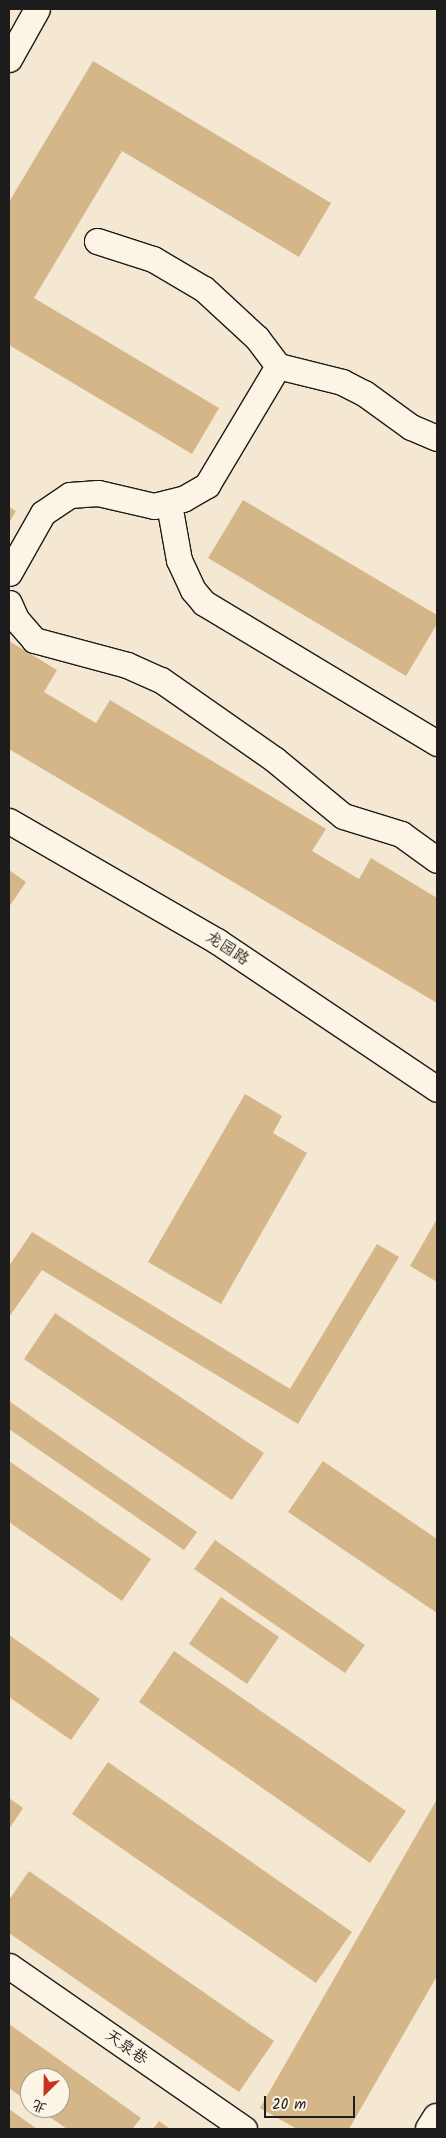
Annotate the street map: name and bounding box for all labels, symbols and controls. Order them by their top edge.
street label: 龙园路 [202,928,252,970]
street label: 天泉巷 [101,2026,151,2070]
north arrow [20,2068,70,2118]
scale bar [266,2086,357,2118]
text: 北 [29,2093,50,2119]
text: 20 m [272,2093,306,2117]

